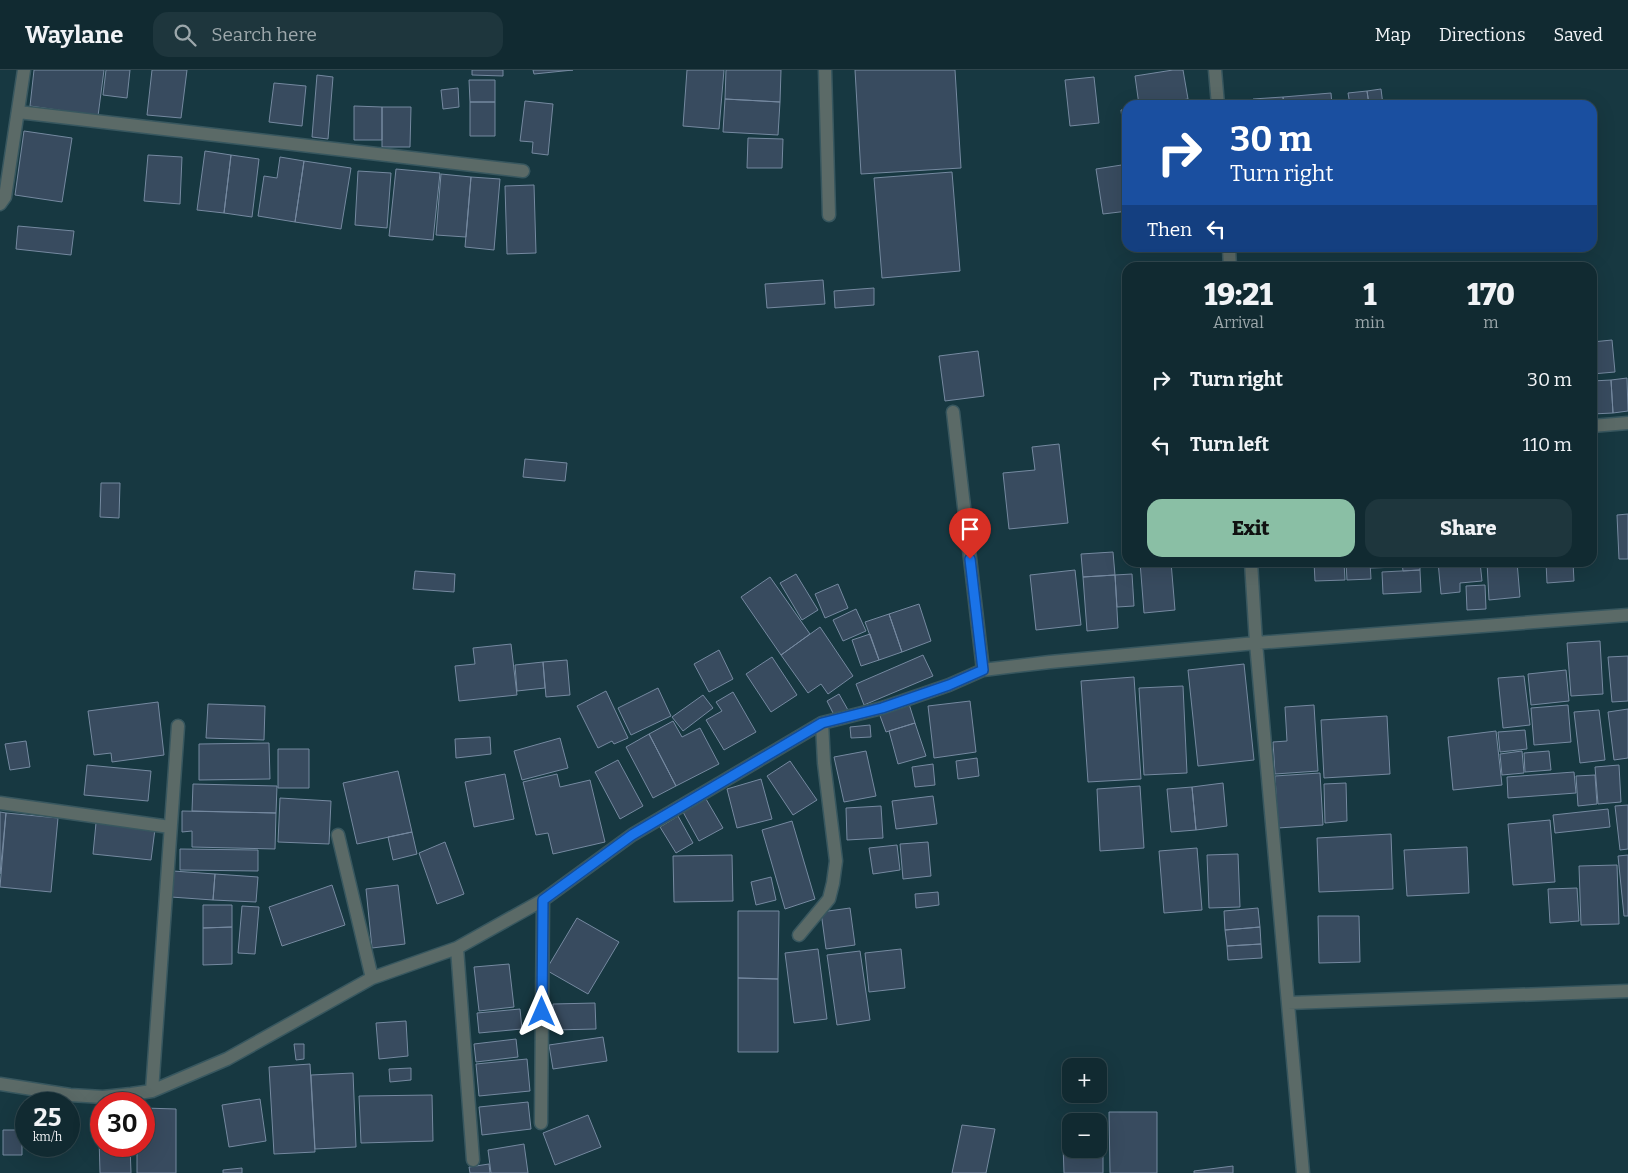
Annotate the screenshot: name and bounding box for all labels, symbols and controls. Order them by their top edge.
search box [153,12,503,57]
text: Waylane [25,21,123,49]
icon: search [171,21,199,49]
text: Search here [211,23,317,46]
text: Map [1375,24,1411,46]
text: Directions [1439,24,1526,46]
text: Saved [1554,24,1603,46]
text: 30 m [1230,118,1312,160]
icon: right [1147,120,1212,185]
text: Turn right [1230,160,1333,187]
icon: left [1202,215,1230,243]
text: Then [1147,218,1192,241]
text: 19:21 [1204,277,1273,313]
text: 1 [1363,277,1377,313]
text: 170 [1467,277,1515,313]
text: Arrival [1213,313,1264,332]
text: min [1355,313,1385,332]
text: m [1483,313,1499,332]
icon: right [1147,366,1175,394]
text: Turn right [1190,368,1283,391]
text: 30 m [1527,368,1572,391]
icon: left [1147,431,1175,459]
text: Turn left [1190,433,1269,456]
text: 110 m [1522,433,1572,456]
button: Exit [1147,499,1355,557]
button: Share [1365,499,1572,557]
pin [949,508,991,559]
icon: arrive [956,515,984,543]
position arrow [515,985,567,1037]
map controls [1062,1058,1107,1158]
button: + [1062,1058,1107,1103]
speed limit sign: 30 [90,1092,155,1157]
text: 25 [34,1103,61,1133]
button: − [1062,1113,1107,1158]
text: km/h [33,1130,62,1144]

